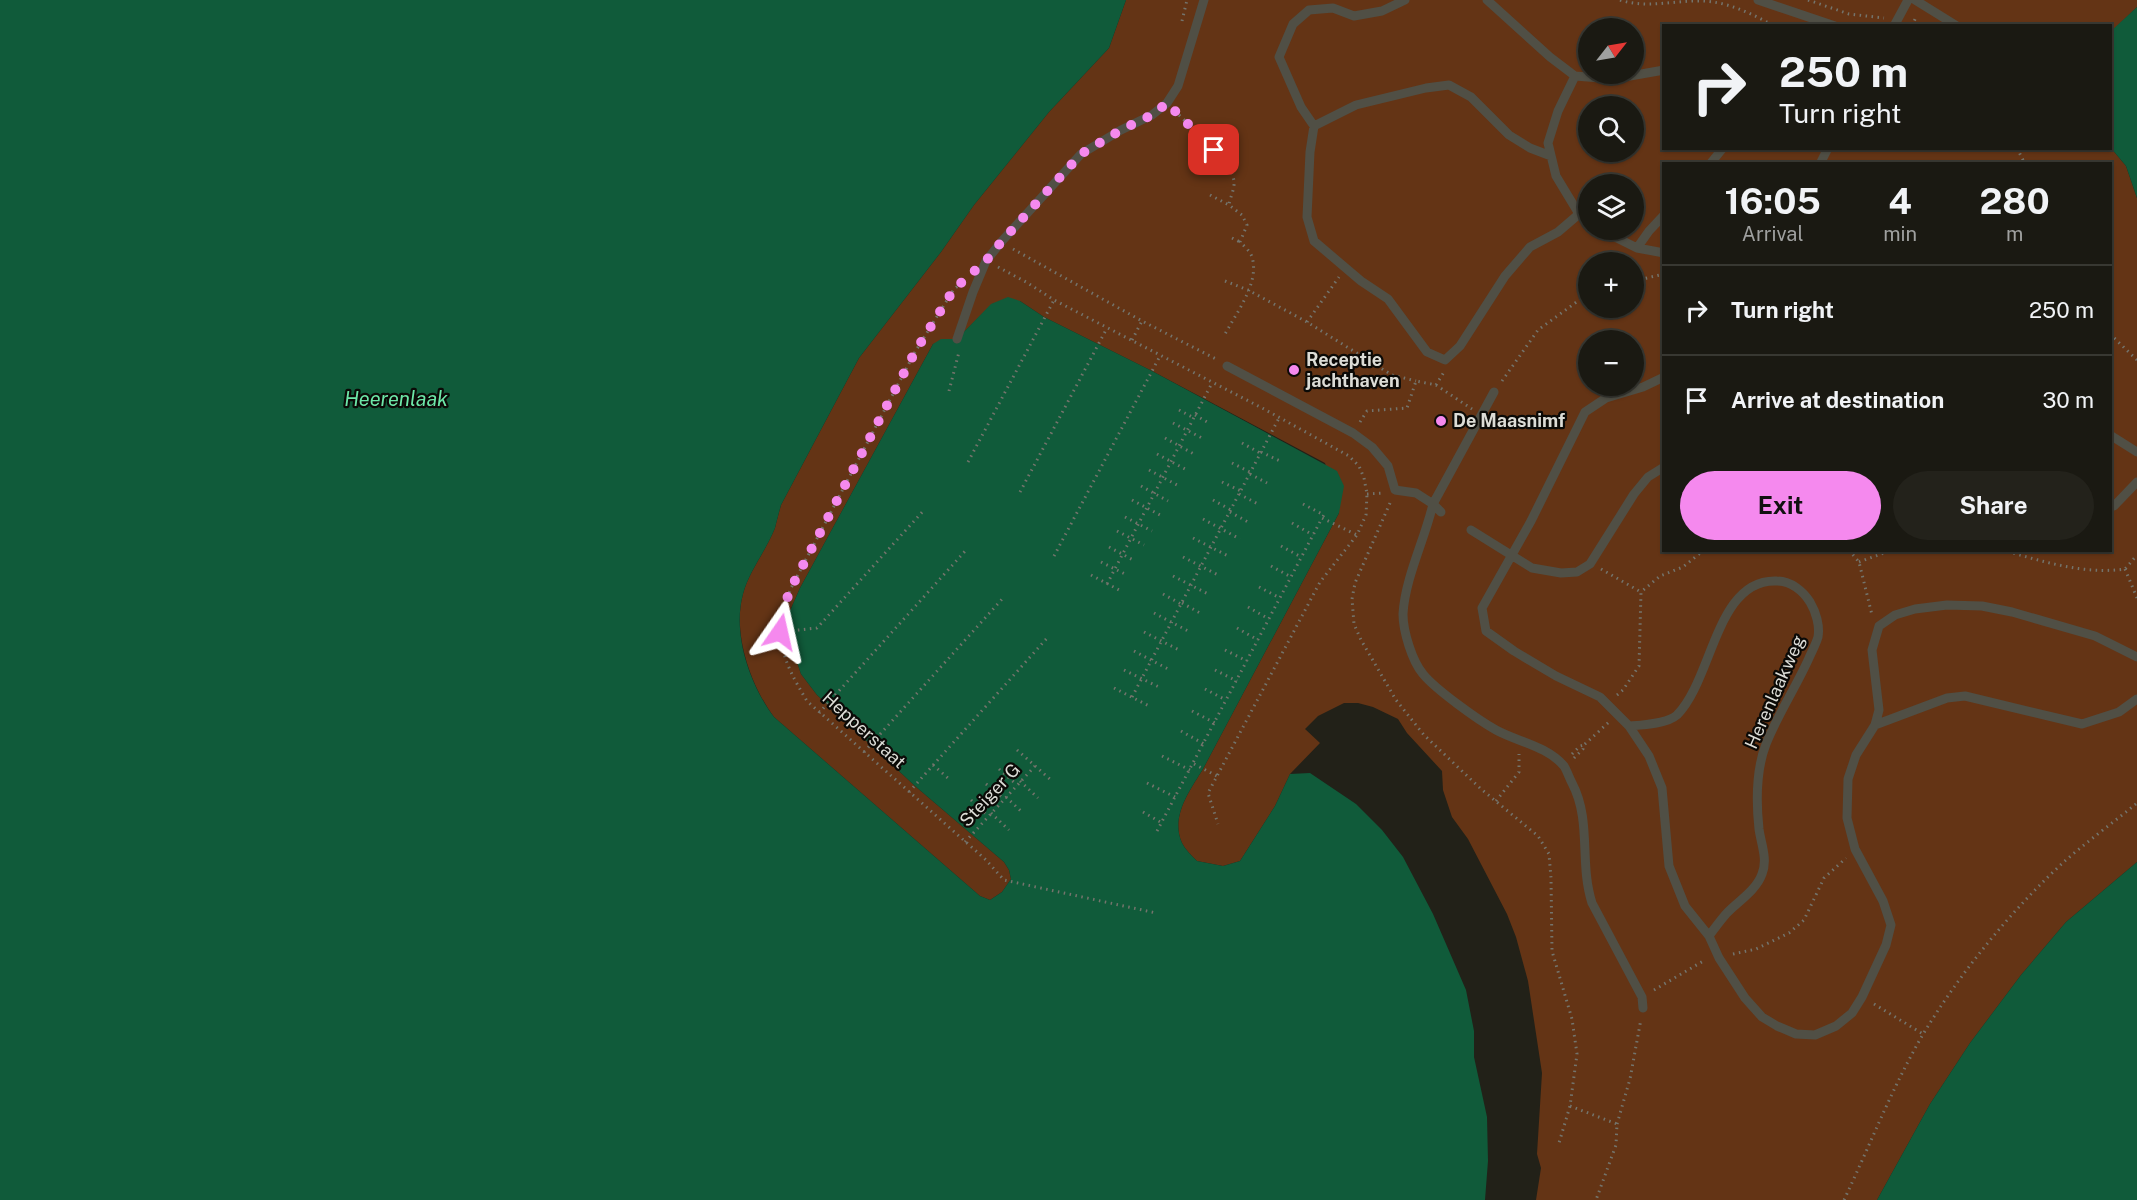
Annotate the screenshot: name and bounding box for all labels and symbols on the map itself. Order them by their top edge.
north arrow [1578,18,1644,84]
pin [1188,124,1239,175]
place label: Receptie jachthaven [1305,349,1400,391]
marker: Receptie jachthaven [1287,363,1301,377]
water label: Heerenlaak [344,387,448,411]
place label: De Maasnimf [1453,410,1565,431]
marker: De Maasnimf [1434,414,1448,428]
position arrow [748,600,812,664]
street label: Herenlaakweg [1740,632,1809,752]
street label: Hepperstaat [818,687,910,772]
street label: Steiger G [955,759,1024,831]

